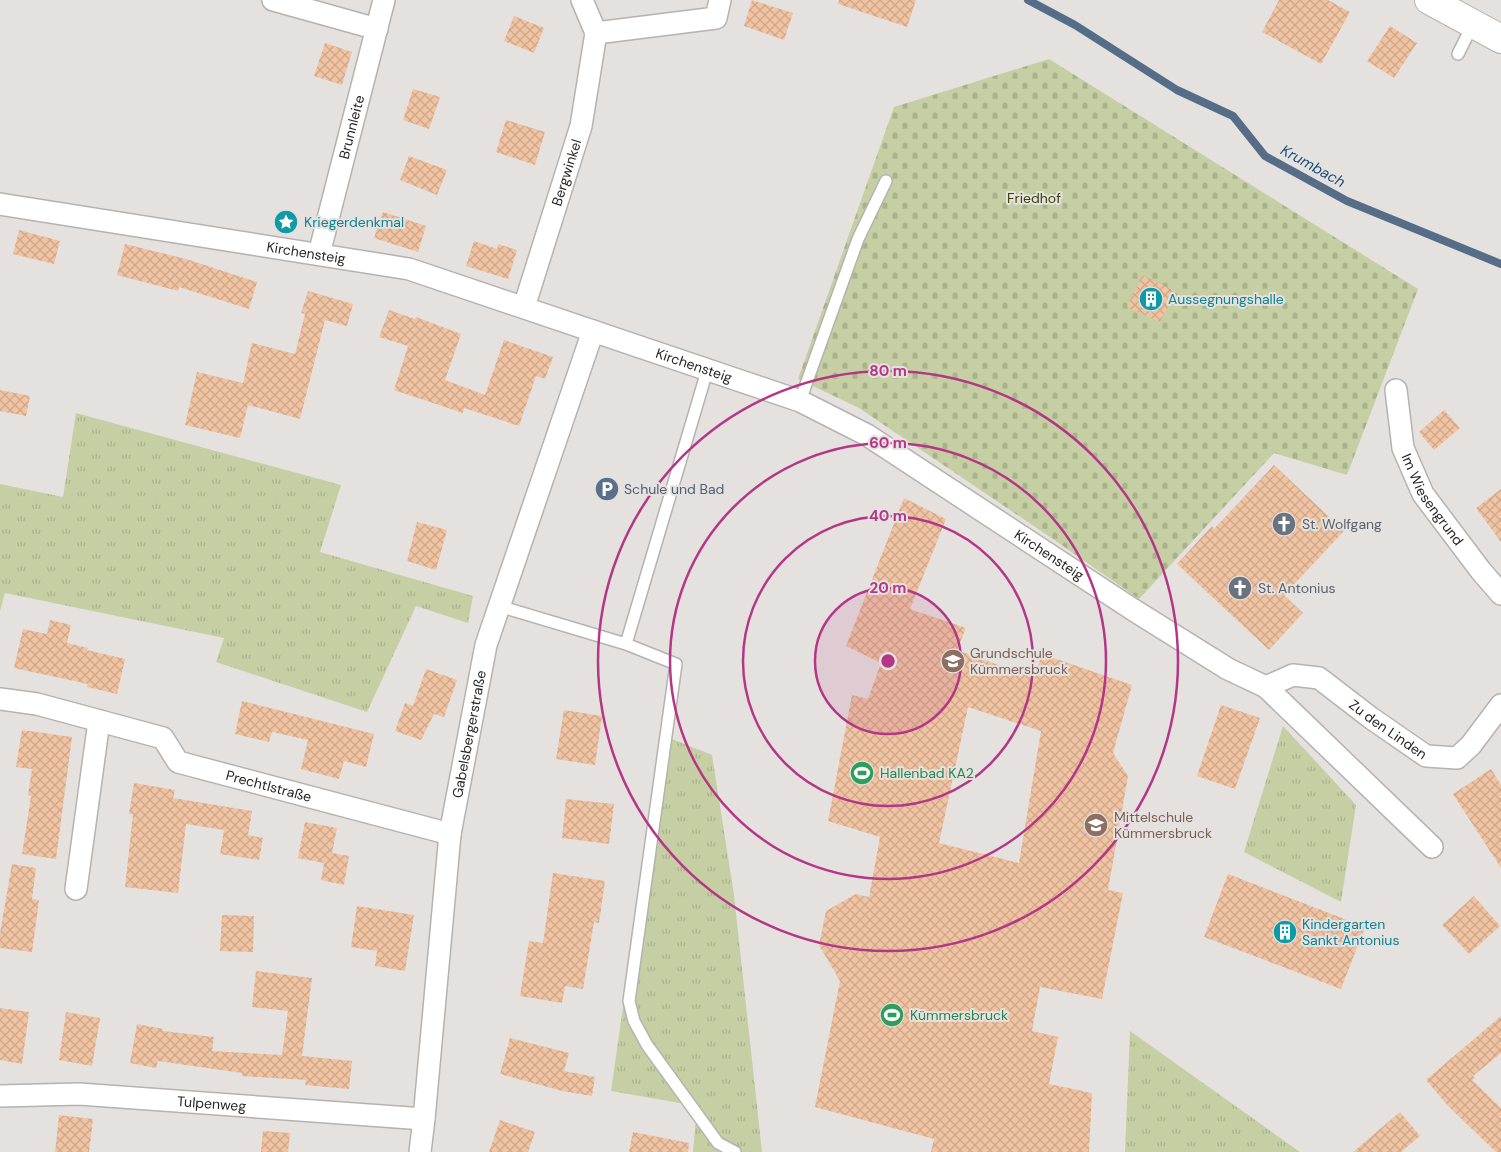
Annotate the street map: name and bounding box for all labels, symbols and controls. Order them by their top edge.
street label: Brunnleite [335,93,368,161]
street label: Bergwinkel [547,137,585,208]
water label: Krumbach [1277,140,1349,192]
park label: Friedhof [1007,189,1061,207]
place icon: Kriegerdenkmal [273,209,299,235]
place label: Kriegerdenkmal [304,213,404,231]
street label: Kirchensteig [265,238,347,268]
building icon: Aussegnungshalle [1138,286,1164,312]
place label: Aussegnungshalle [1168,290,1284,308]
street label: Kirchensteig [653,344,735,387]
text: 80 m [869,361,907,381]
text: 60 m [869,433,907,453]
street label: Im Wiesengrund [1398,451,1468,549]
parking icon: Schule und Bad [594,476,620,502]
place label: Schule und Bad [624,480,724,498]
text: 40 m [869,506,907,526]
church icon: St. Wolfgang [1271,511,1297,537]
place label: St. Wolfgang [1302,515,1382,533]
street label: Kirchensteig [1011,525,1088,584]
church icon: St. Antonius [1227,575,1253,601]
text: 20 m [870,578,906,598]
place label: St. Antonius [1258,579,1335,597]
place label: Grundschule Kümmersbruck [970,644,1068,678]
school or university icon: Grundschule Kümmersbruck [940,648,966,674]
centre of rings [879,652,897,670]
street label: Gabelsbergerstraße [448,669,490,800]
street label: Zu den Linden [1345,695,1431,763]
sports icon: Hallenbad KA2 [849,760,875,786]
place label: Hallenbad KA2 [880,764,974,782]
street label: Prechtlstraße [224,766,314,806]
place label: Mittelschule Kümmersbruck [1114,808,1212,842]
school or university icon: Mittelschule Kümmersbruck [1083,812,1109,838]
place label: Kindergarten Sankt Antonius [1302,915,1399,949]
building icon: Kindergarten Sankt Antonius [1272,919,1298,945]
sports icon: Kümmersbruck [879,1002,905,1028]
place label: Kümmersbruck [910,1006,1008,1024]
street label: Tulpenweg [176,1092,247,1115]

